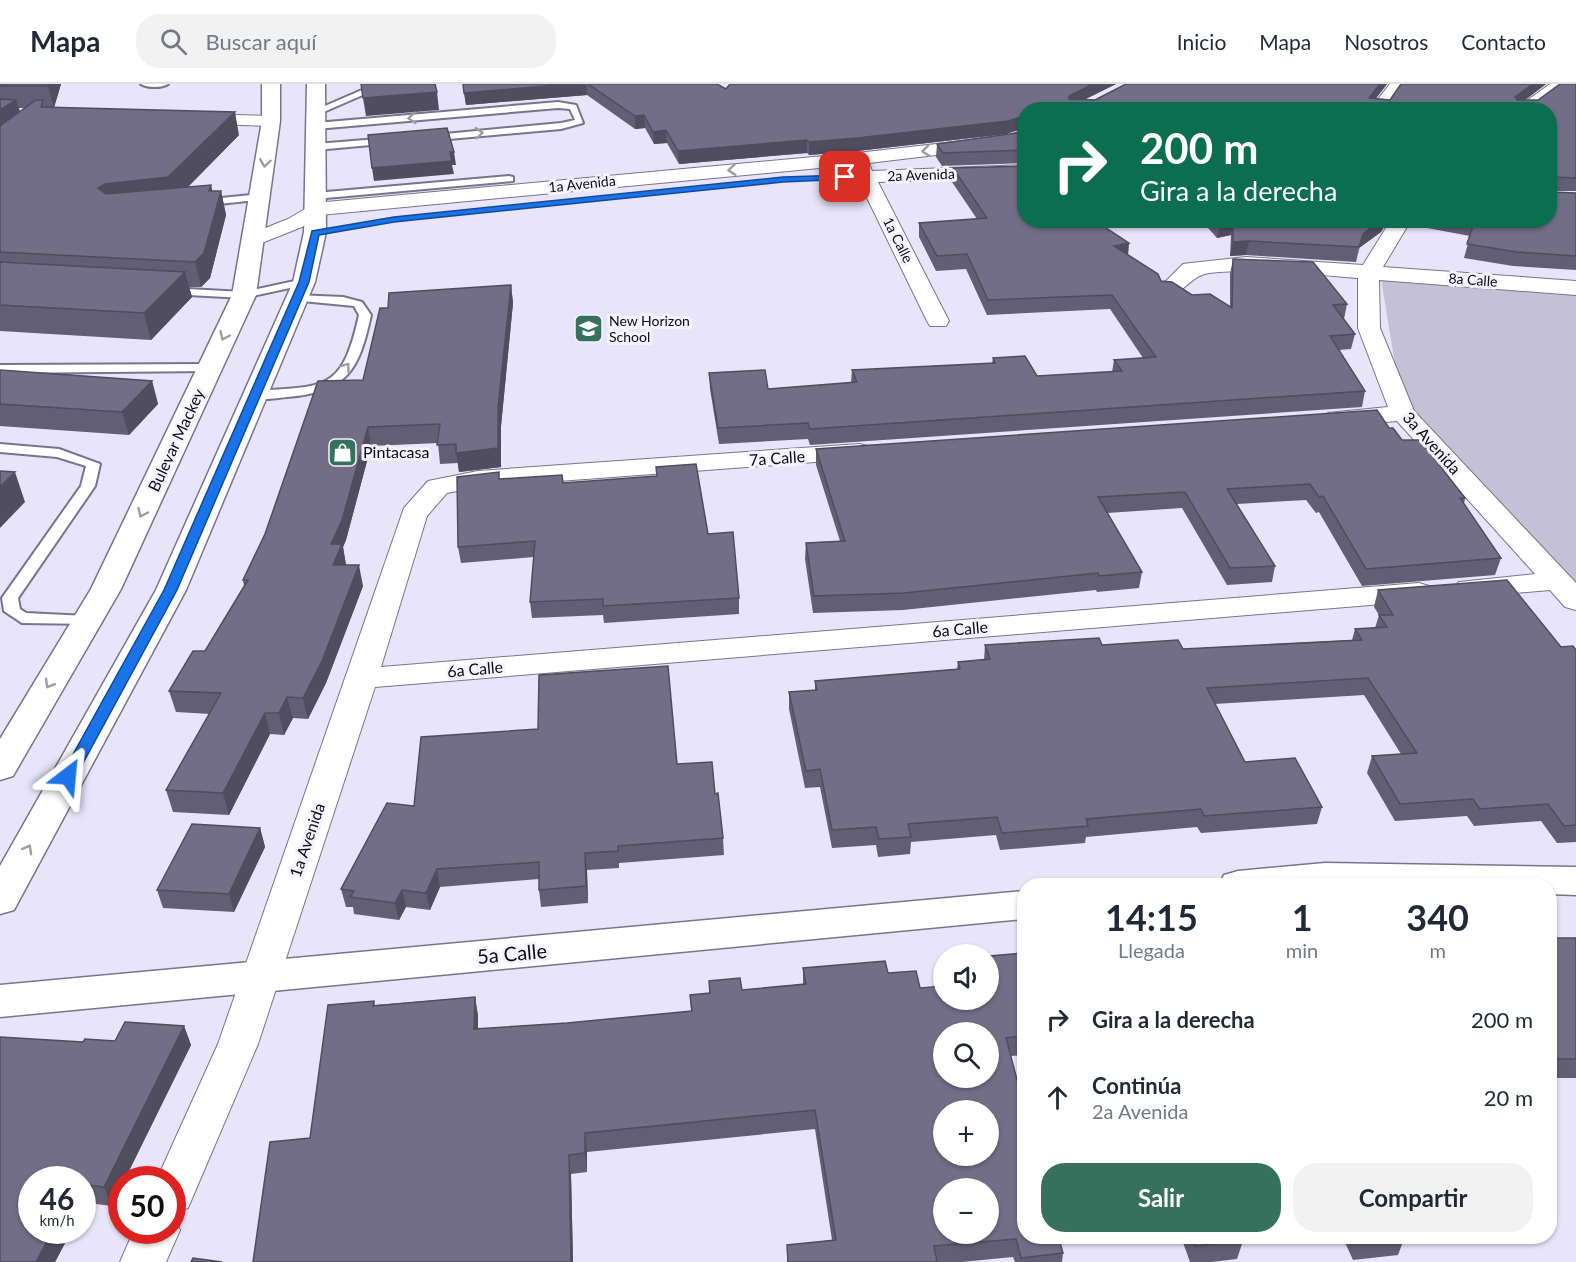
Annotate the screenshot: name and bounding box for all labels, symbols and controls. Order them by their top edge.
search box [136,14,556,68]
text: Mapa [30,24,100,58]
icon: search [157,25,190,58]
text: Buscar aquí [205,28,317,55]
text: Inicio [1177,29,1226,54]
text: Mapa [1259,29,1311,54]
text: Nosotros [1344,29,1428,54]
text: Contacto [1461,29,1546,54]
one-way arrow [408,111,417,124]
text: 200 m [1140,123,1258,173]
icon: right [1041,126,1119,204]
one-way arrow [474,127,483,140]
one-way arrow [921,144,931,156]
pin [819,151,870,202]
one-way arrow [260,158,272,168]
icon: arrive [828,160,861,193]
one-way arrow [727,163,737,176]
street label: 2a Avenida [887,165,955,184]
street label: 1a Avenida [547,172,616,195]
text: Gira a la derecha [1140,174,1337,207]
street label: 1a Calle [880,214,917,265]
street label: 8a Calle [1448,269,1498,290]
place label: New Horizon School [609,312,690,345]
school or university icon: New Horizon School [572,313,604,345]
one-way arrow [220,330,232,341]
one-way arrow [339,363,350,374]
street label: Bulevar Mackey [143,385,208,494]
street label: 3a Avenida [1399,408,1465,478]
shop icon: Pintacasa [326,436,358,468]
place label: Pintacasa [363,442,429,461]
street label: 7a Calle [748,446,806,469]
one-way arrow [137,506,149,517]
street label: 6a Calle [931,617,989,640]
street label: 6a Calle [446,657,504,680]
one-way arrow [45,678,57,688]
position arrow [36,744,100,808]
street label: 1a Avenida [285,800,328,879]
one-way arrow [21,844,32,855]
text: 14:15 [1105,895,1198,939]
text: 1 [1292,895,1313,939]
text: 340 [1406,895,1469,939]
street label: 5a Calle [476,938,548,968]
text: Llegada [1118,938,1185,962]
text: min [1286,938,1318,962]
text: m [1429,938,1446,962]
map controls [933,944,999,1244]
button: sound [933,944,999,1010]
icon: right [1041,1003,1074,1036]
text: Gira a la derecha [1092,1006,1255,1033]
text: 200 m [1471,1006,1533,1033]
button: search [933,1022,999,1088]
text: Continúa [1092,1072,1181,1099]
icon: ahead [1041,1081,1074,1114]
text: 20 m [1484,1084,1533,1111]
text: 2a Avenida [1092,1099,1188,1123]
button: + [933,1100,999,1166]
button: Salir [1041,1163,1281,1232]
button: Compartir [1293,1163,1533,1232]
speed limit sign: 50 [108,1166,186,1244]
button: − [933,1178,999,1244]
text: 46 [40,1180,74,1216]
text: km/h [39,1211,75,1229]

